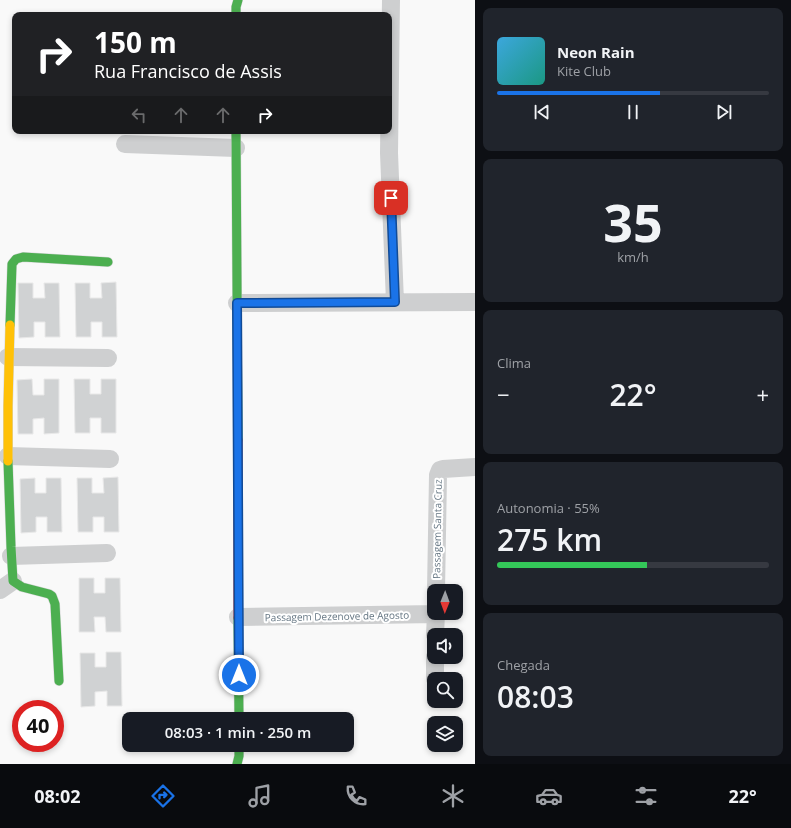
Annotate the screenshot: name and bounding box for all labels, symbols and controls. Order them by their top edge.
text: 150 m [94,23,177,61]
icon: right [28,28,80,80]
text: Neon Rain [557,42,635,62]
text: Rua Francisco de Assis [94,59,282,83]
text: Kite Club [557,62,611,80]
icon: previous [531,101,553,123]
icon: pause [622,101,644,123]
icon: next [713,101,735,123]
icon: left [128,104,150,126]
icon: ahead [170,104,192,126]
icon: ahead [212,104,234,126]
icon: right [254,104,276,126]
pin [374,181,408,215]
text: 35 [603,186,663,257]
icon: arrive [380,187,402,209]
text: km/h [617,248,649,266]
text: Clima [497,354,531,372]
text: 22° [609,374,657,415]
text: − [497,379,510,409]
text: + [756,379,769,409]
street label: Passagem Santa Cruz [429,479,445,579]
text: Autonomia · 55% [497,499,600,517]
text: 275 km [497,519,602,560]
north arrow [427,584,463,620]
map controls [427,584,463,752]
street label: Passagem Dezenove de Agosto [265,608,409,624]
button: sound [427,628,463,664]
position arrow [218,654,260,696]
text: Chegada [497,656,550,674]
button: search [427,672,463,708]
text: 08:03 [497,676,574,717]
speed limit sign: 40 [12,700,64,752]
button: layers [427,716,463,752]
text: 08:03 · 1 min · 250 m [165,722,311,742]
icon: directions [149,782,177,810]
icon: music [246,782,274,810]
icon: phone [342,782,370,810]
icon: climate [439,782,467,810]
icon: car [535,782,563,810]
icon: filters [632,782,660,810]
text: 08:02 [34,784,81,808]
text: 22° [728,784,757,808]

